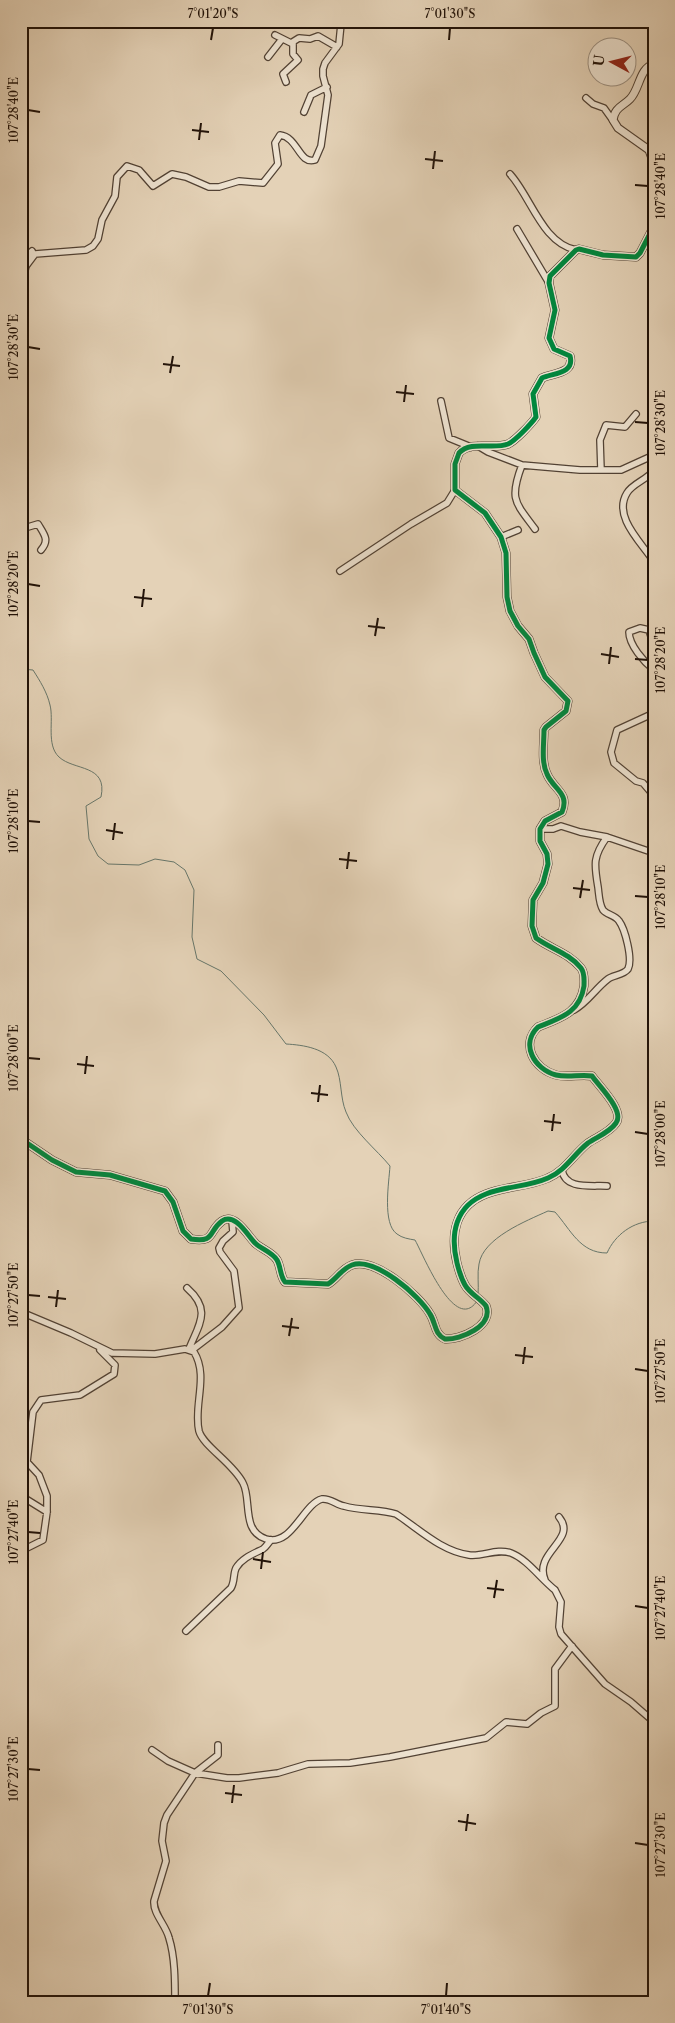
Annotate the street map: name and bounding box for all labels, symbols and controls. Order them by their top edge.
text: 7°01'20"S [187,6,239,21]
text: 7°01'30"S [425,6,475,21]
north arrow [588,38,638,88]
text: U [589,53,609,67]
text: 107°28'40"E [6,77,21,143]
text: 107°28'40"E [653,153,668,219]
text: 107°28'30"E [6,314,21,380]
text: 107°28'30"E [653,390,668,456]
text: 107°28'20"E [6,551,21,617]
text: 107°28'20"E [653,627,668,693]
text: 107°28'10"E [6,789,21,853]
text: 107°28'10"E [653,865,668,929]
text: 107°28'00"E [6,1024,21,1092]
text: 107°28'00"E [653,1100,668,1168]
text: 107°27'50"E [6,1263,21,1327]
text: 107°27'50"E [653,1339,668,1403]
text: 107°27'40"E [6,1500,21,1564]
text: 107°27'40"E [653,1576,668,1640]
text: 107°27'30"E [6,1737,21,1801]
text: 107°27'30"E [653,1813,668,1877]
text: 7°01'30"S [183,2002,233,2017]
text: 7°01'40"S [421,2002,471,2017]

